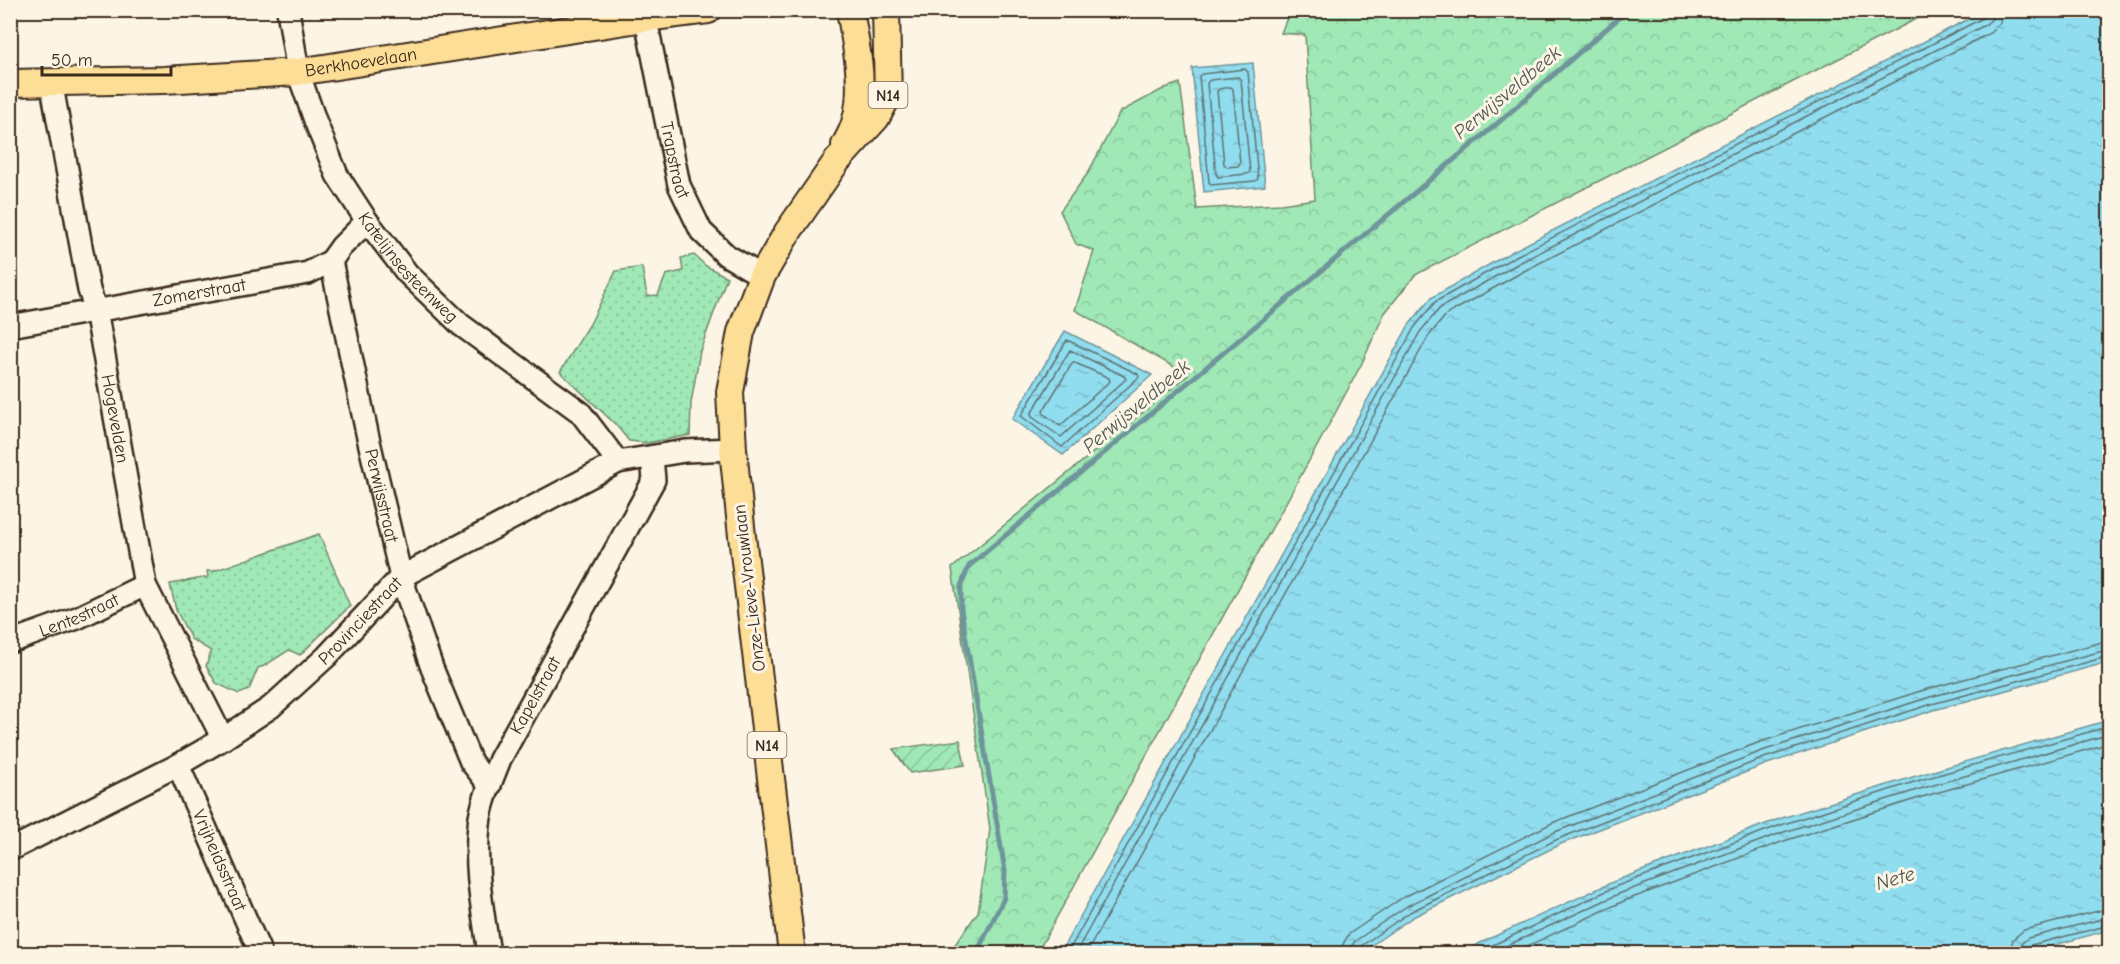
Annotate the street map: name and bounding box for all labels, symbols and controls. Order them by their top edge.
scale bar [42,39,171,77]
water label: Perwijsveldbeek [1449,41,1566,144]
street label: Berkhoevelaan [304,44,419,82]
text: 50 m [51,50,93,71]
road number: N14 [868,82,908,108]
street label: Trapstraat [656,120,694,203]
street label: Katelijnsesteenweg [353,209,462,327]
street label: Zomerstraat [151,274,248,311]
water label: Perwijsveldbeek [1078,355,1195,458]
street label: Hogevelden [97,373,133,465]
street label: Perwijsstraat [360,447,403,545]
street label: Onze-Lieve-Vrouwlaan [729,503,770,673]
street label: Provinciestraat [314,572,407,670]
street label: Lentestraat [36,589,123,642]
street label: Kapelstraat [506,652,566,738]
road number: N14 [748,732,786,758]
street label: Vrijheidsstraat [188,807,251,915]
water label: Nete [1873,862,1917,895]

